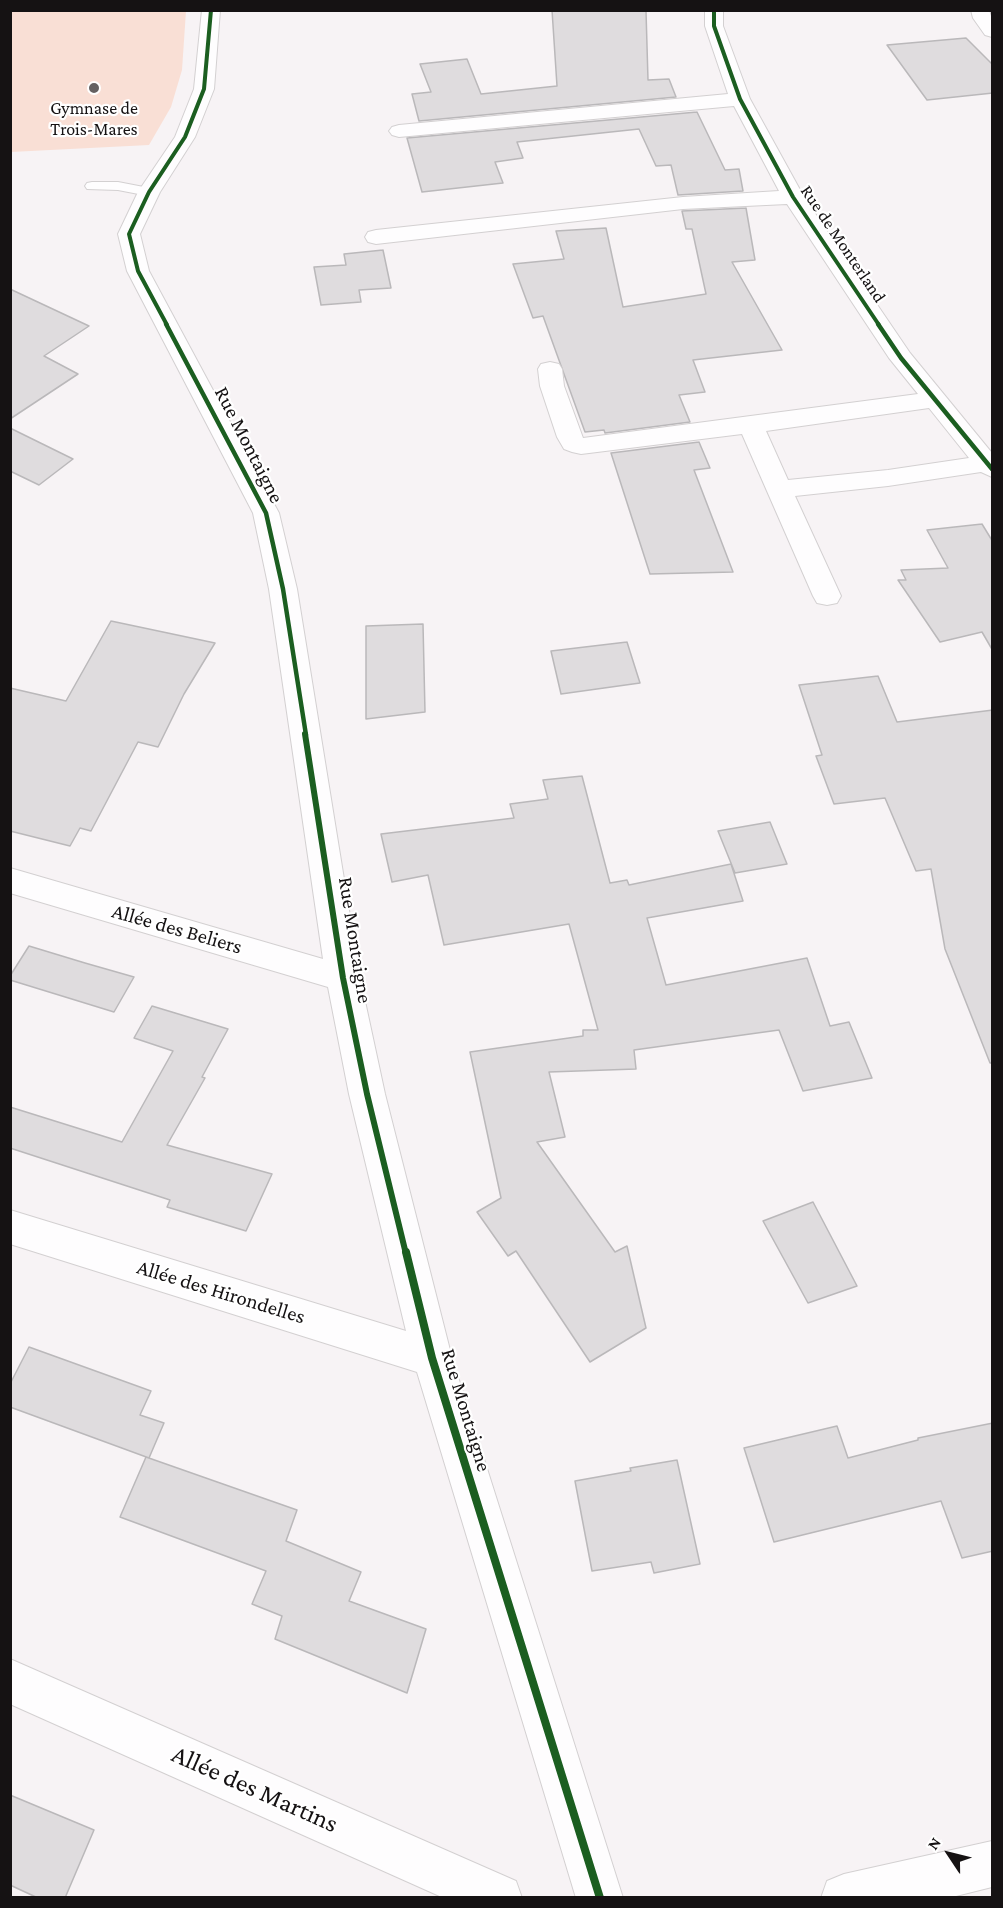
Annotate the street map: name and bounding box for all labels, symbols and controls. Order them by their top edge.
marker: Gymnase de Trois-Mares [87,81,101,95]
place label: Gymnase de Trois-Mares [50,97,138,140]
street label: Rue de Monterland [796,181,890,307]
street label: Rue Montaigne [209,382,289,508]
street label: Rue Montaigne [333,875,377,1005]
street label: Allée des Beliers [109,898,245,960]
street label: Allée des Hirondelles [134,1254,308,1330]
street label: Rue Montaigne [435,1345,497,1475]
street label: Allée des Martins [167,1738,343,1840]
north arrow [919,1824,979,1884]
text: N [924,1834,944,1853]

